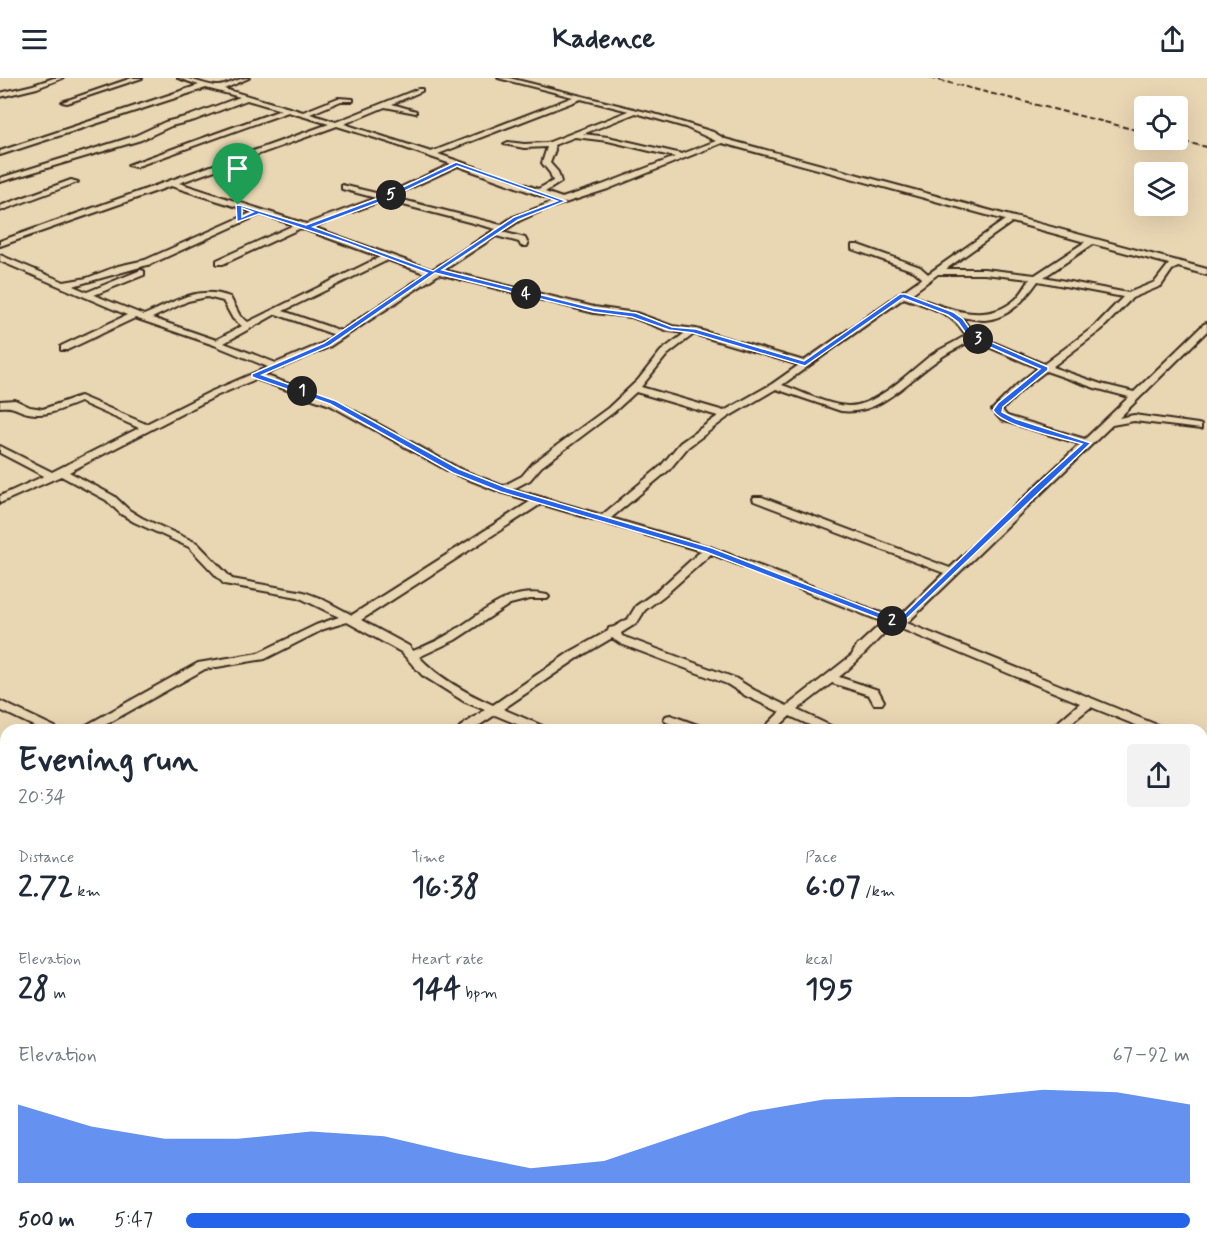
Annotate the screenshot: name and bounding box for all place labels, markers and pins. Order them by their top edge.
pin [212,143,263,205]
pin: 5 [376,180,406,210]
pin: 4 [511,279,541,309]
pin: 3 [963,324,993,354]
pin: 1 [287,376,317,406]
pin: 2 [877,606,907,636]

